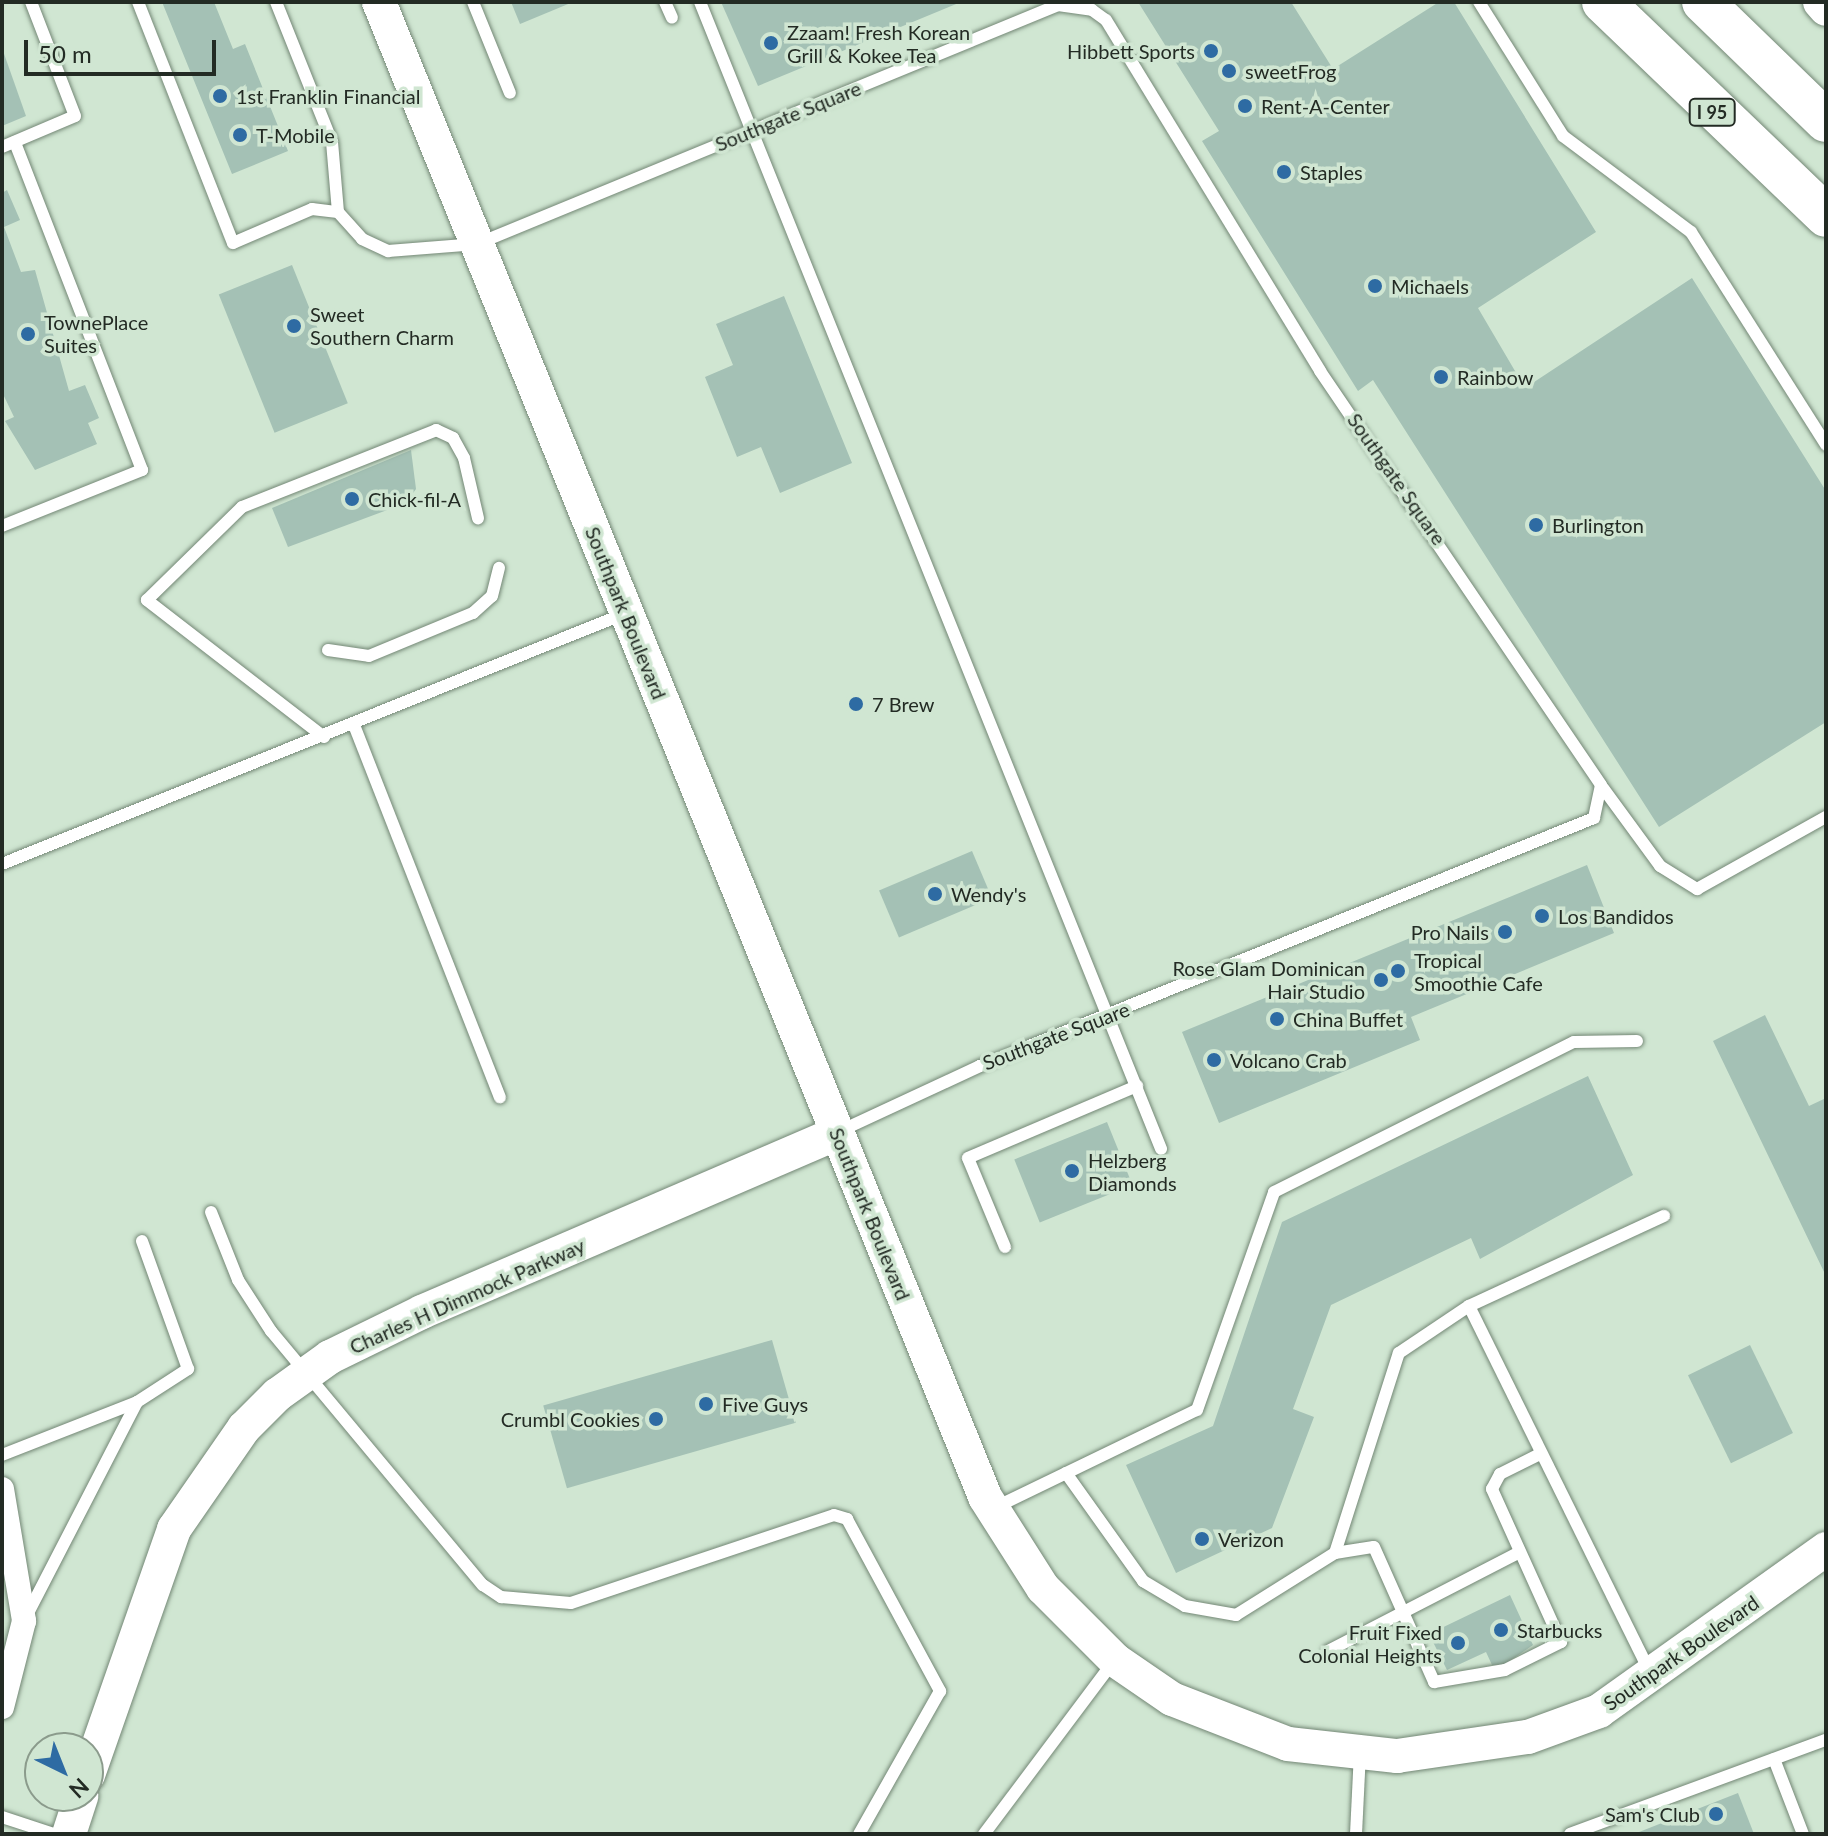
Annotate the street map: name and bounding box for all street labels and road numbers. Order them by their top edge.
street label: Southgate Square [712,76,864,156]
road number: I 95 [1688,98,1736,126]
street label: Southgate Square [1343,409,1451,549]
street label: Southpark Boulevard [580,523,672,703]
street label: Southgate Square [979,997,1133,1075]
street label: Southpark Boulevard [824,1124,916,1304]
street label: Charles H Dimmock Parkway [346,1233,588,1359]
street label: Southpark Boulevard [1599,1590,1763,1716]

